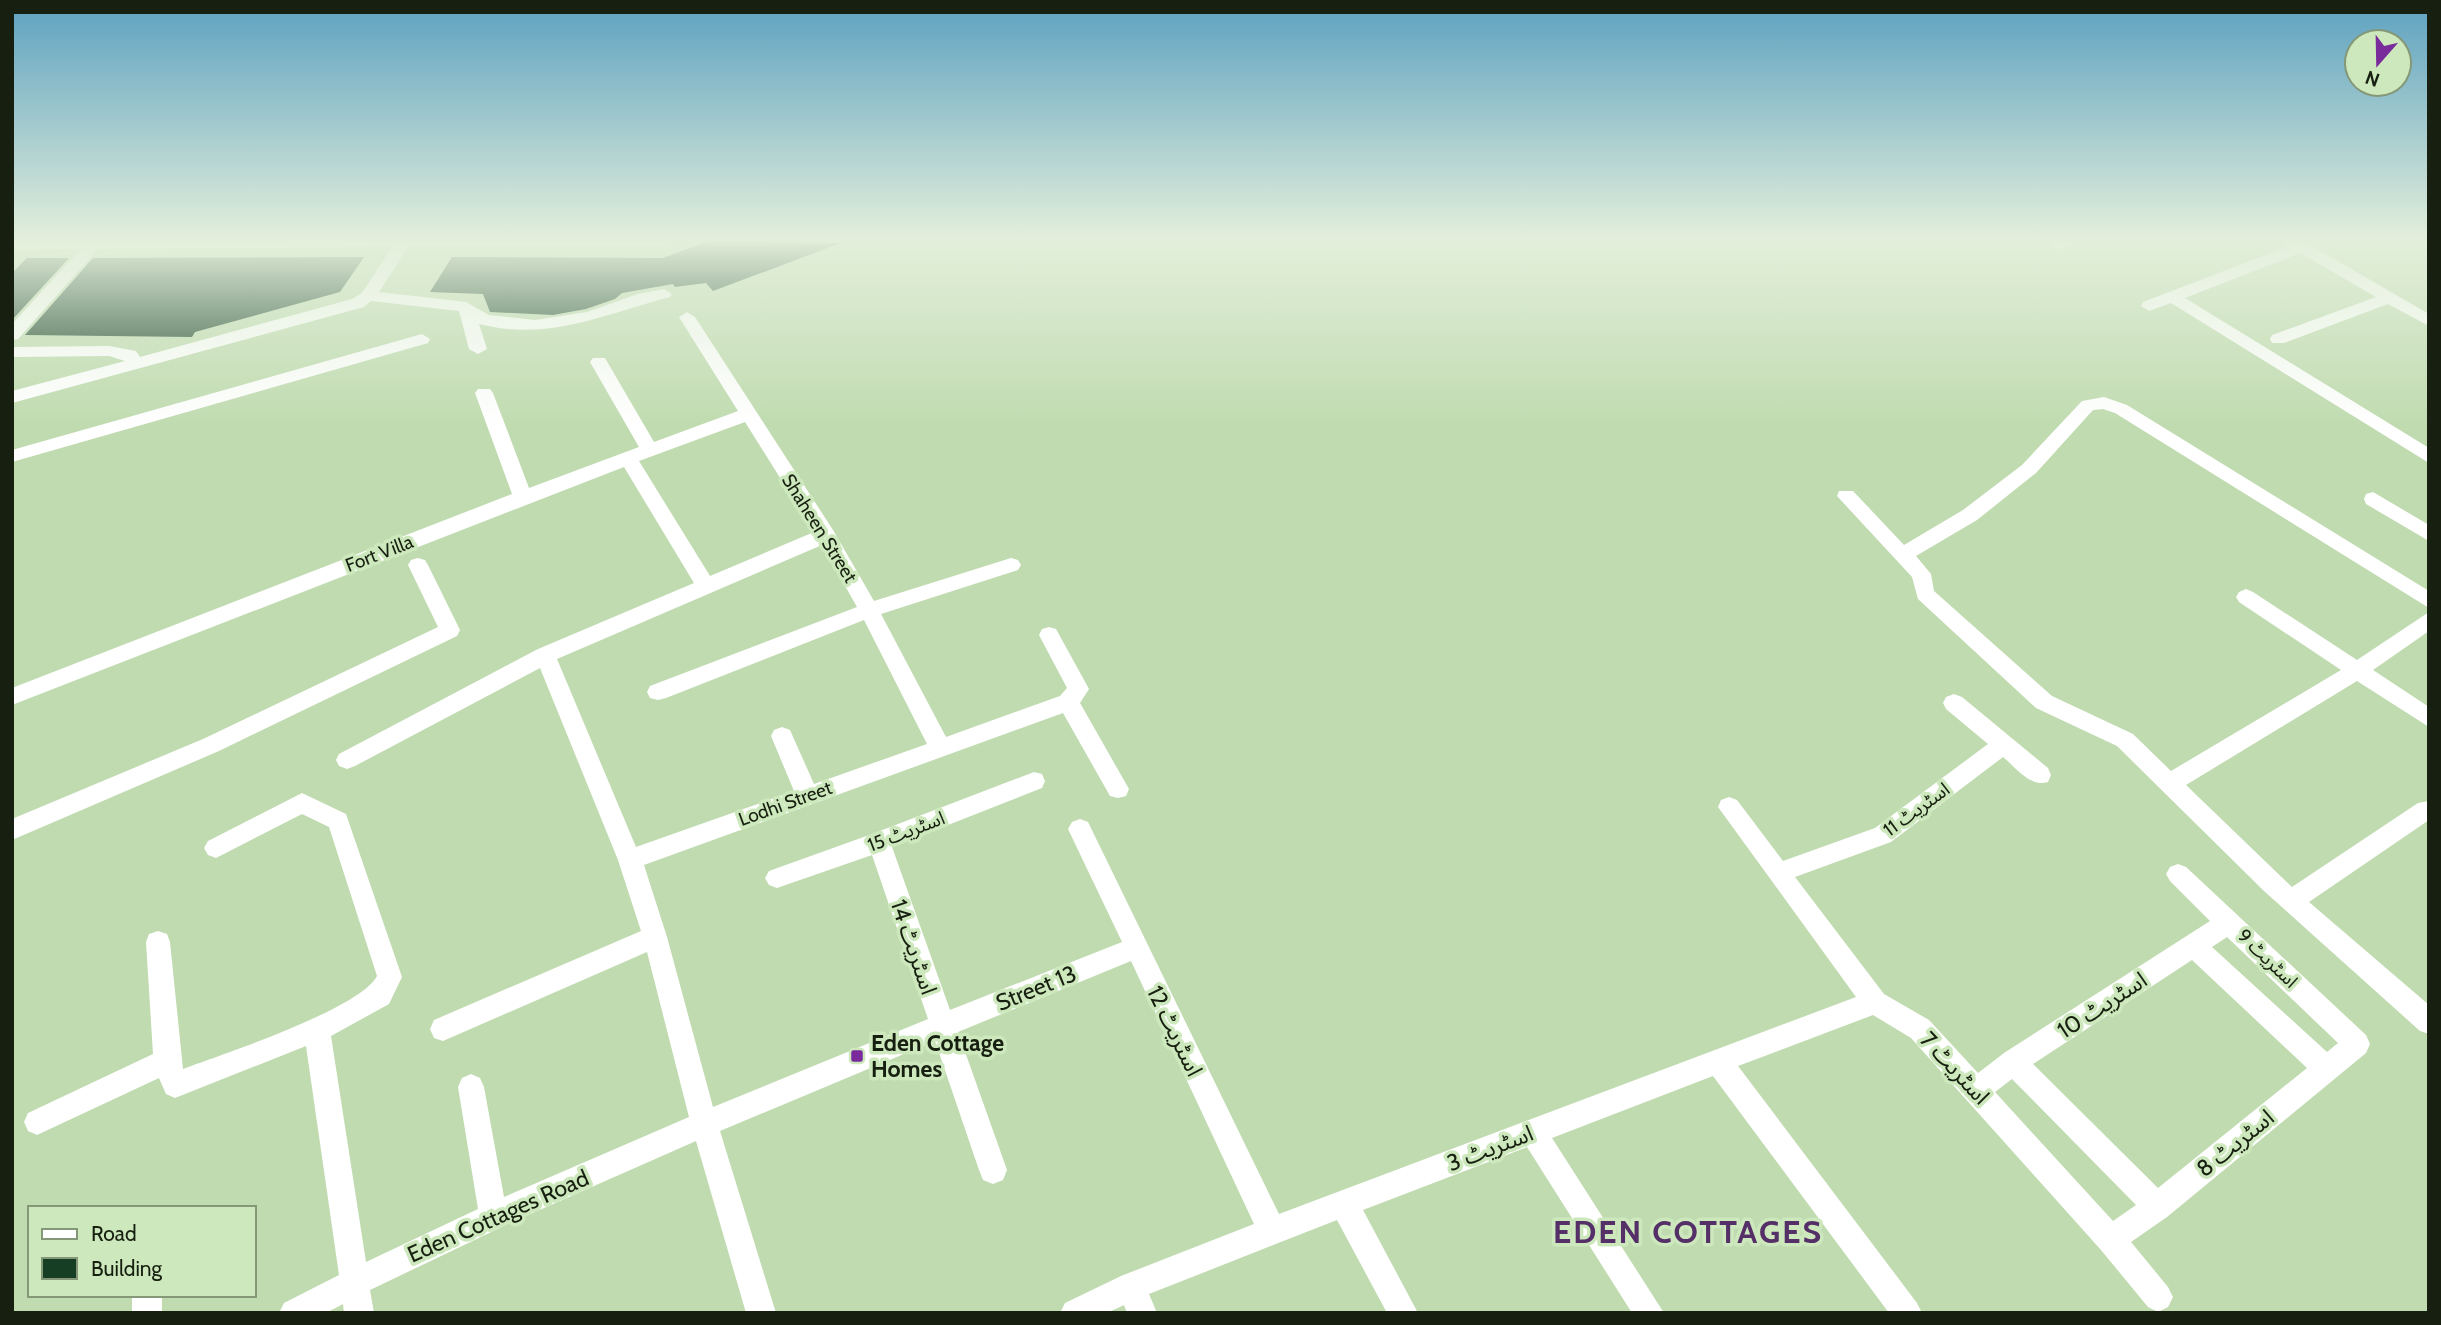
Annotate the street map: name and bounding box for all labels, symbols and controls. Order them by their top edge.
north arrow [2343,28,2413,98]
text: N [2362,65,2383,92]
street label: Shaheen Street [777,470,862,587]
street label: Fort Villa [342,530,416,577]
street label: Lodhi Street [735,776,836,831]
street label: اسٹریٹ 11 [1879,778,1954,841]
street label: اسٹریٹ 15 [864,806,948,857]
street label: اسٹریٹ 14 [885,896,943,998]
street label: اسٹریٹ 9 [2233,924,2303,993]
street label: Street 13 [992,959,1080,1017]
street label: اسٹریٹ 10 [2052,966,2152,1044]
street label: اسٹریٹ 12 [1141,981,1209,1081]
street label: اسٹریٹ 7 [1914,1026,1996,1110]
place label: Eden Cottage Homes [871,1029,1004,1083]
marker: Eden Cottage Homes [849,1048,865,1064]
street label: اسٹریٹ 8 [2191,1103,2279,1183]
street label: اسٹریٹ 3 [1443,1119,1537,1177]
street label: Eden Cottages Road [403,1163,593,1269]
legend [28,1206,256,1297]
district label: EDEN COTTAGES [1553,1212,1823,1251]
text: Road [91,1221,137,1246]
text: Building [91,1256,163,1281]

